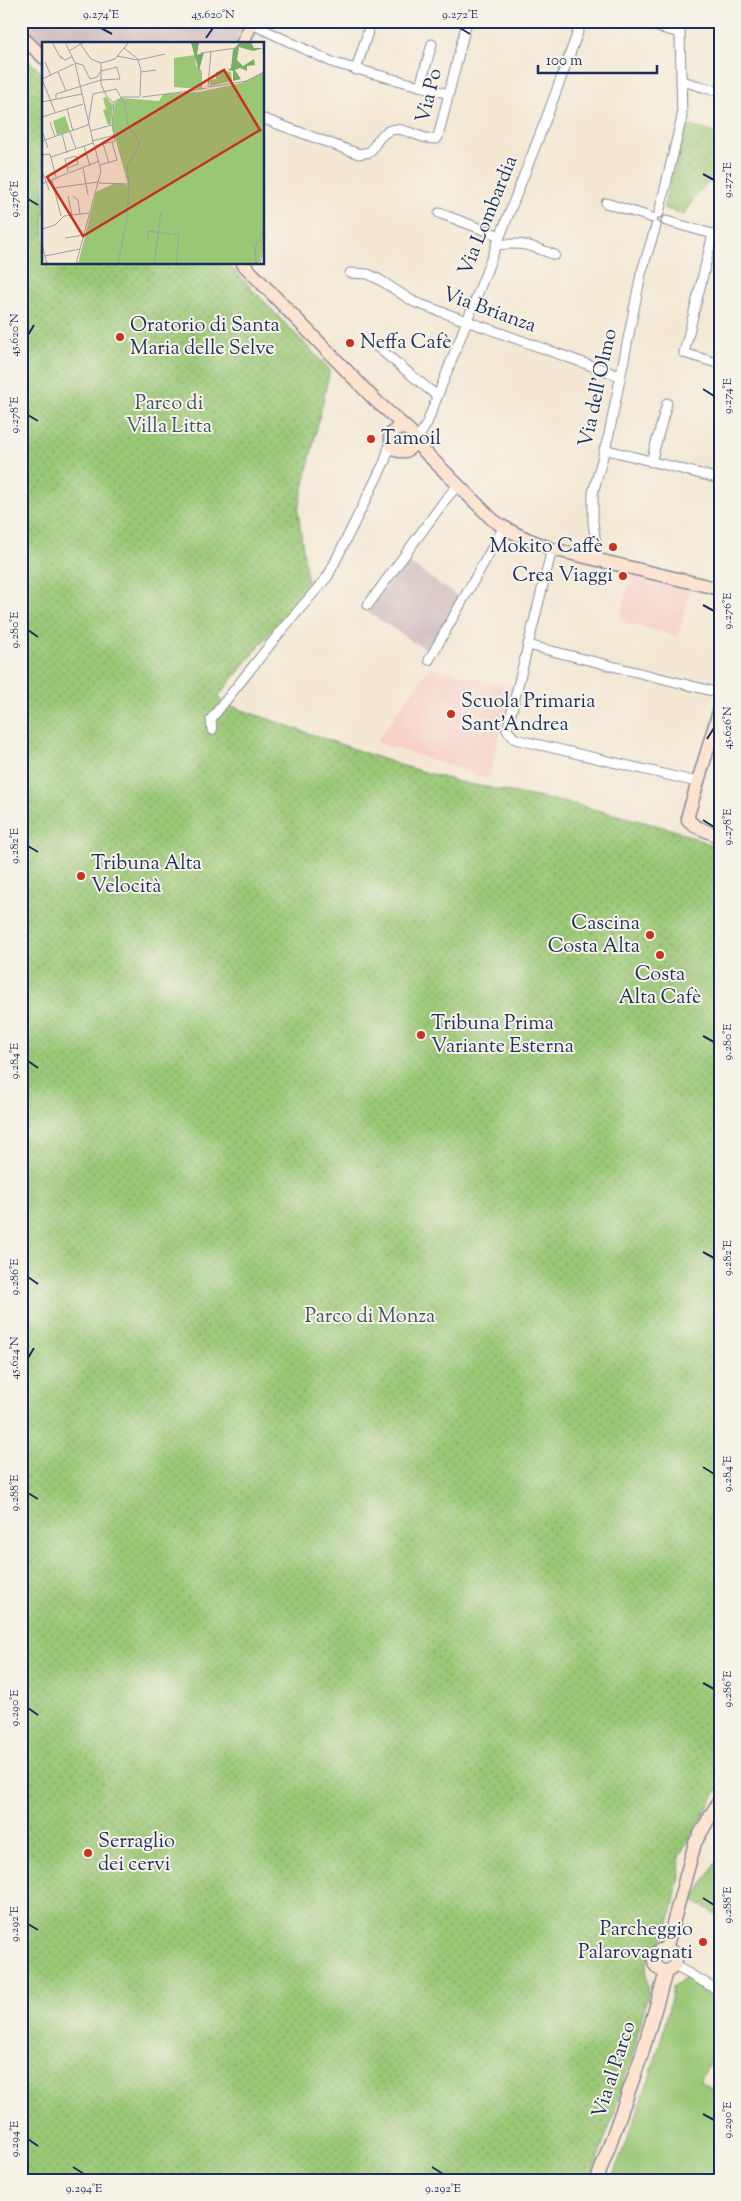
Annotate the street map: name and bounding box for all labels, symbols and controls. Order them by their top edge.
text: 9.274°E [83,6,120,24]
text: 45.620°N [191,6,235,24]
text: 9.272°E [442,6,479,24]
inset map [42,42,265,265]
scale bar [538,42,657,74]
text: 100 m [546,51,583,72]
street label: Via Po [409,66,451,126]
street label: Via Lombardia [452,152,526,280]
text: 9.272°E [719,161,737,198]
text: 9.276°E [6,180,24,217]
street label: Via Brianza [438,281,540,341]
place label: Oratorio di Santa Maria delle Selve [130,312,280,364]
text: 45.620°N [6,313,24,357]
street label: Via dell'Olmo [572,326,626,450]
place label: Neffa Cafè [360,329,452,358]
marker: Oratorio di Santa Maria delle Selve [114,331,126,343]
marker: Neffa Cafè [344,337,356,349]
text: 9.274°E [719,377,737,414]
park label: Parco di Villa Litta [126,390,212,442]
text: 9.278°E [6,396,24,433]
place label: Tamoil [381,425,441,454]
marker: Tamoil [365,433,377,445]
place label: Mokito Caffè [489,533,603,562]
marker: Mokito Caffè [607,541,619,553]
place label: Crea Viaggi [512,562,613,591]
marker: Crea Viaggi [617,570,629,582]
text: 9.276°E [719,592,737,629]
text: 9.280°E [6,611,24,648]
place label: Scuola Primaria Sant'Andrea [461,688,595,740]
text: 45.626°N [719,706,737,750]
marker: Scuola Primaria Sant'Andrea [445,708,457,720]
text: 9.278°E [719,808,737,845]
text: 9.282°E [6,827,24,864]
place label: Tribuna Alta Velocità [91,850,202,902]
marker: Tribuna Alta Velocità [75,870,87,882]
place label: Cascina Costa Alta [548,910,640,962]
marker: Cascina Costa Alta [644,929,656,941]
marker: Costa Alta Cafè [654,949,666,961]
place label: Costa Alta Cafè [619,961,701,1013]
place label: Tribuna Prima Variante Esterna [431,1010,574,1062]
text: 9.280°E [719,1023,737,1060]
marker: Tribuna Prima Variante Esterna [415,1029,427,1041]
text: 9.284°E [6,1042,24,1079]
text: 9.282°E [719,1239,737,1276]
text: 9.286°E [6,1258,24,1295]
park label: Parco di Monza [305,1303,435,1332]
text: 45.624°N [6,1336,24,1380]
text: 9.284°E [719,1455,737,1492]
text: 9.288°E [6,1474,24,1511]
text: 9.286°E [719,1670,737,1707]
text: 9.290°E [6,1689,24,1726]
place label: Serraglio dei cervi [98,1828,175,1880]
marker: Serraglio dei cervi [82,1847,94,1859]
text: 9.288°E [719,1886,737,1923]
text: 9.292°E [6,1905,24,1942]
place label: Parcheggio Palarovagnati [578,1916,693,1968]
marker: Parcheggio Palarovagnati [697,1936,709,1948]
street label: Via al Parco [586,2018,644,2122]
text: 9.290°E [719,2101,737,2138]
text: 9.294°E [6,2120,24,2157]
text: 9.294°E [66,2180,103,2198]
text: 9.292°E [425,2180,462,2198]

